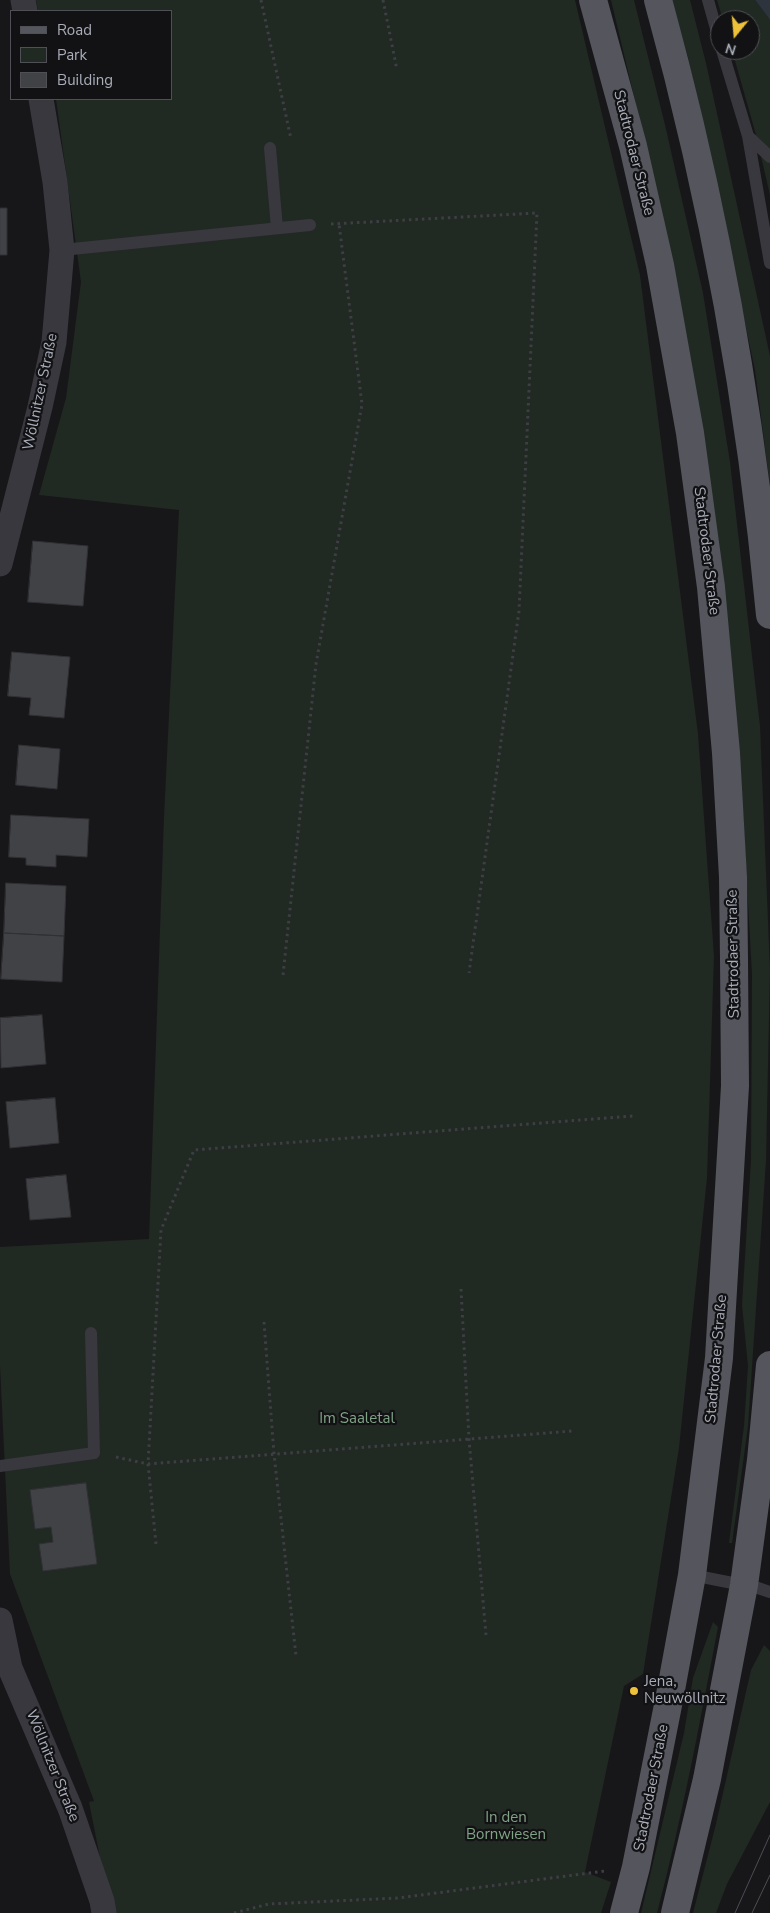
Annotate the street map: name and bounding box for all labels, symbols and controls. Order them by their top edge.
legend [10,10,172,100]
north arrow [710,10,760,60]
text: Road [57,20,92,40]
text: N [723,38,739,59]
text: Park [57,45,87,65]
text: Building [57,70,113,90]
street label: Stadtrodaer Straße [609,88,657,218]
street label: Wöllnitzer Straße [20,332,62,452]
street label: Stadtrodaer Straße [689,486,723,616]
street label: Stadtrodaer Straße [724,889,744,1019]
street label: Stadtrodaer Straße [702,1294,732,1424]
park label: Im Saaletal [319,1410,395,1428]
place label: Jena, Neuwöllnitz [644,1673,725,1708]
marker: Jena, Neuwöllnitz [628,1685,640,1697]
street label: Wöllnitzer Straße [21,1707,83,1825]
street label: Stadtrodaer Straße [631,1723,673,1853]
park label: In den Bornwiesen [466,1809,546,1844]

